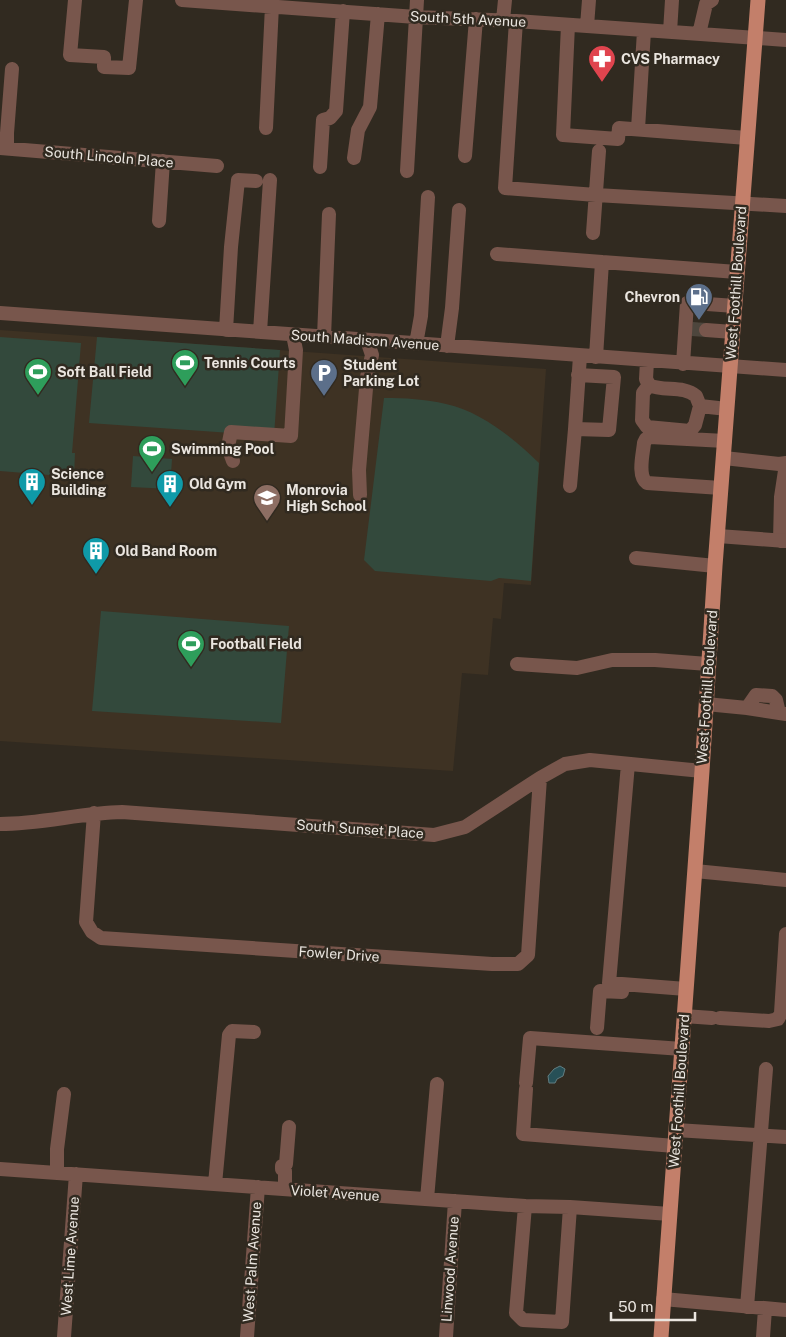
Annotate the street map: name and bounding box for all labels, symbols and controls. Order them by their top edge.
street label: South 5th Avenue [410,8,527,30]
pharmacy icon: CVS Pharmacy [587,44,617,83]
place label: CVS Pharmacy [621,51,720,67]
street label: South Lincoln Place [44,143,174,171]
street label: West Foothill Boulevard [723,205,749,361]
fuel station icon: Chevron [684,282,714,321]
place label: Chevron [624,289,680,305]
street label: South Madison Avenue [290,327,440,353]
sports icon: Tennis Courts [170,348,200,387]
place label: Tennis Courts [204,355,296,371]
sports icon: Soft Ball Field [23,357,53,396]
place label: Student Parking Lot [343,357,420,389]
parking icon: Student Parking Lot [309,358,339,397]
place label: Soft Ball Field [57,364,152,380]
sports icon: Swimming Pool [137,434,167,473]
place label: Swimming Pool [171,441,275,457]
place label: Science Building [51,466,107,498]
building icon: Science Building [17,467,47,506]
building icon: Old Gym [155,469,185,508]
place label: Old Gym [189,476,246,492]
place label: Monrovia High School [286,482,367,514]
school or university icon: Monrovia High School [252,483,282,522]
building icon: Old Band Room [81,536,111,575]
place label: Old Band Room [115,543,217,559]
street label: West Foothill Boulevard [694,609,720,765]
sports icon: Football Field [176,629,206,668]
place label: Football Field [210,636,302,652]
street label: South Sunset Place [296,817,424,841]
street label: Fowler Drive [298,943,380,965]
street label: West Foothill Boulevard [666,1013,692,1169]
street label: Violet Avenue [290,1182,380,1204]
street label: West Lime Avenue [58,1196,82,1316]
street label: West Palm Avenue [240,1201,264,1323]
street label: Linwood Avenue [438,1216,462,1322]
scale bar [611,1290,695,1322]
text: 50 m [618,1298,653,1315]

